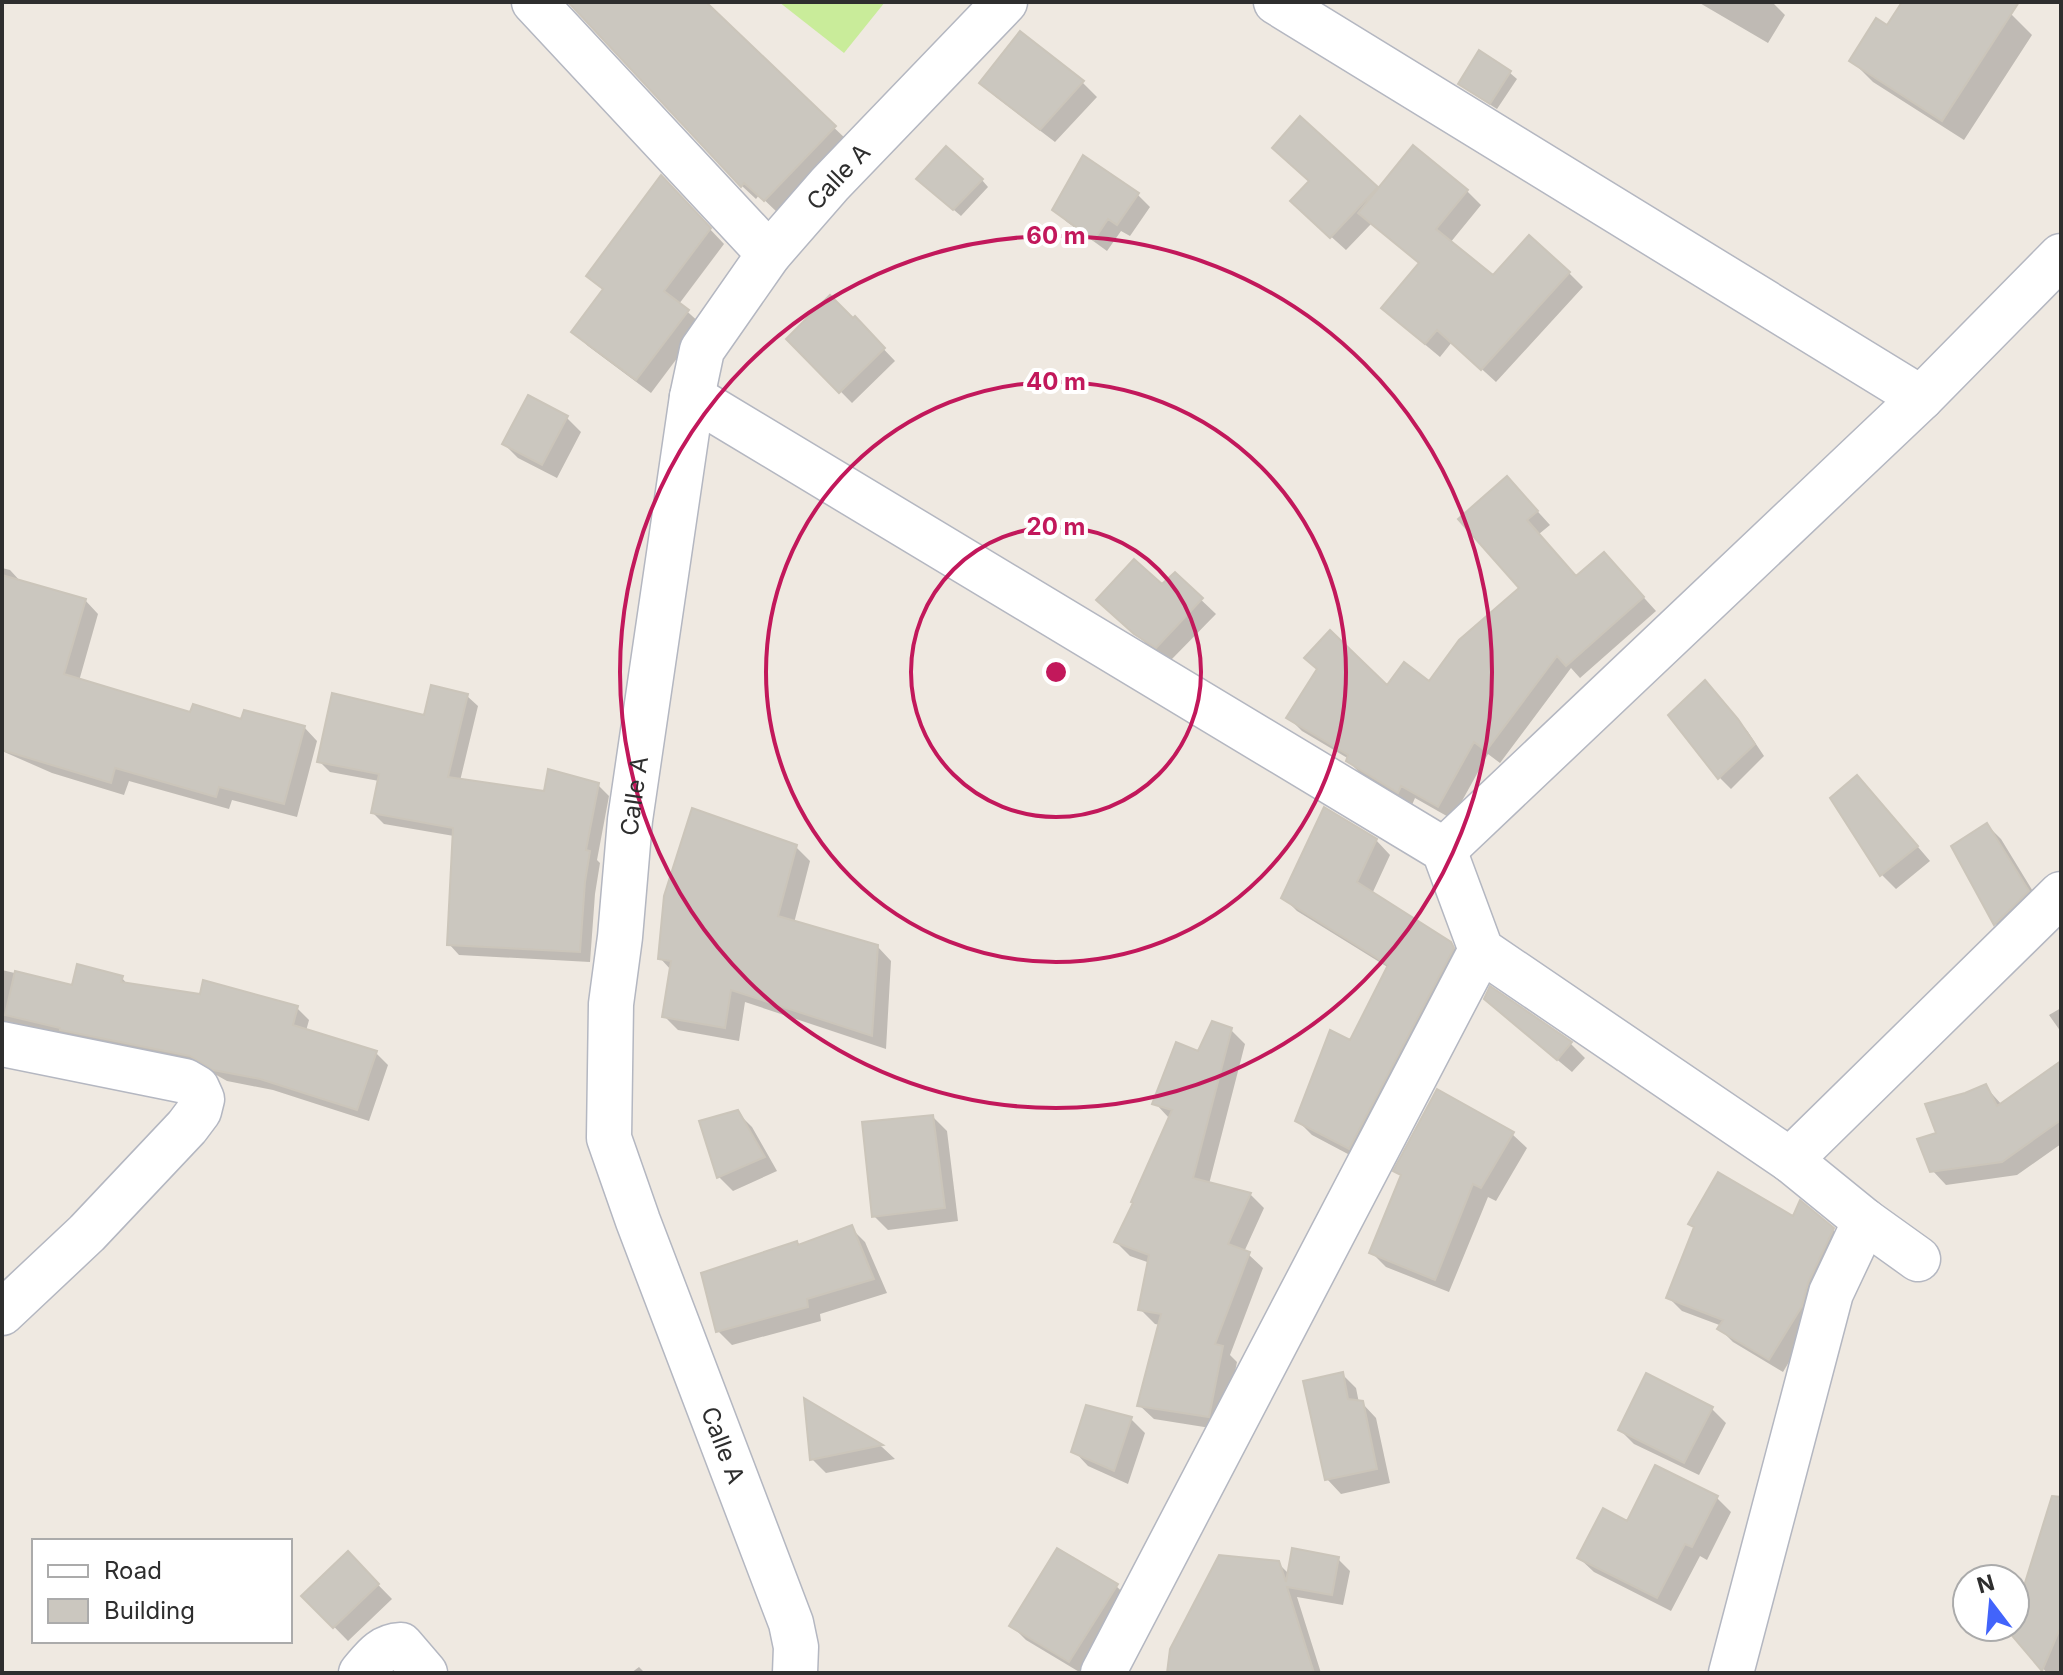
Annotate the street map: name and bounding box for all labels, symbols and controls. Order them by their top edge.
street label: Calle A [800,137,876,215]
text: 60 m [1026,221,1086,250]
text: 40 m [1026,367,1086,396]
text: 20 m [1027,512,1085,541]
centre of rings [1042,658,1070,686]
street label: Calle A [614,754,654,837]
street label: Calle A [695,1402,751,1488]
legend [32,1539,292,1643]
text: Road [104,1556,162,1585]
north arrow [1951,1563,2031,1643]
text: N [1974,1569,1997,1599]
text: Building [104,1596,195,1625]

